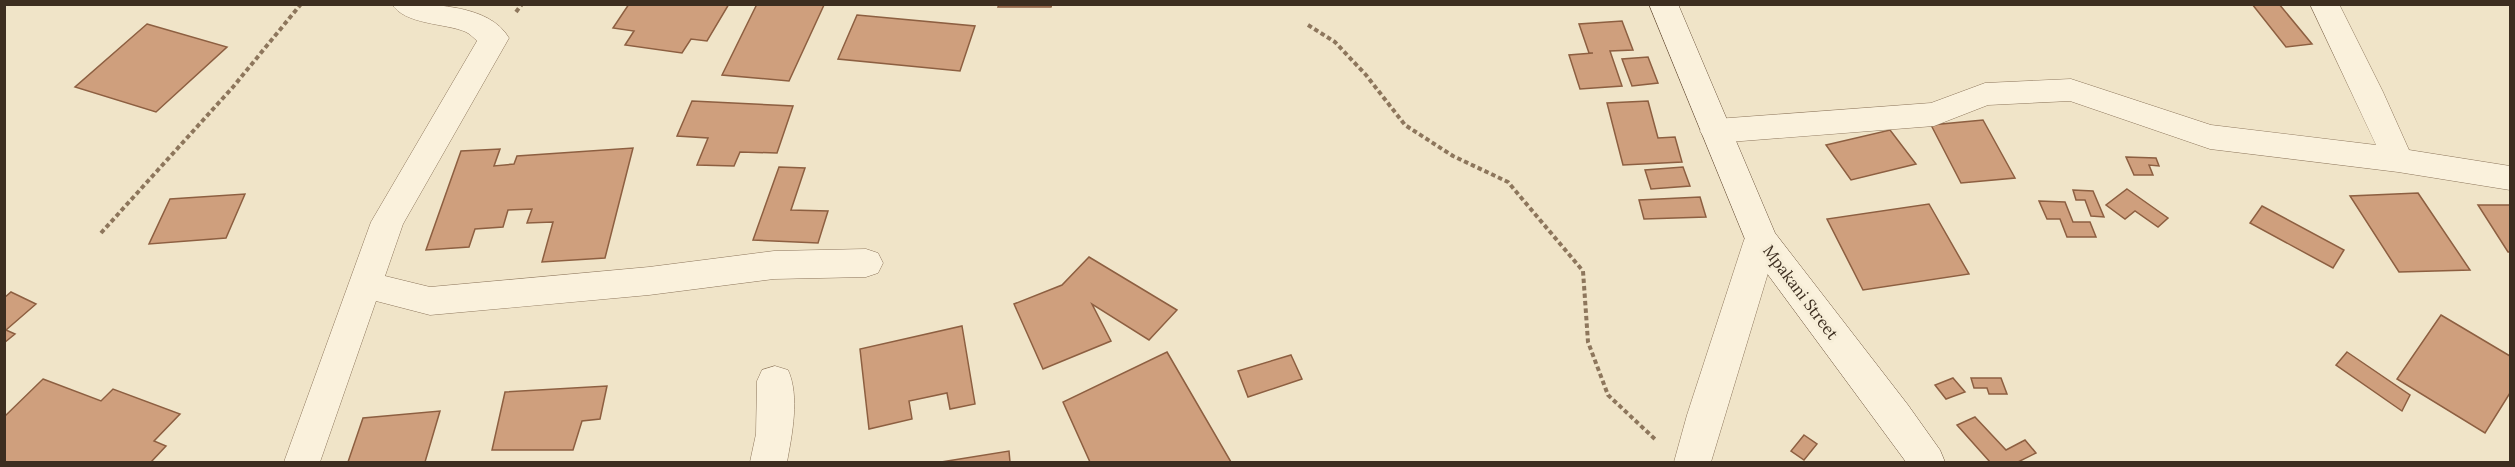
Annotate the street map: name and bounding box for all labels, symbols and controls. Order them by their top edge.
street label: Mpakani Street [1759,241,1844,344]

